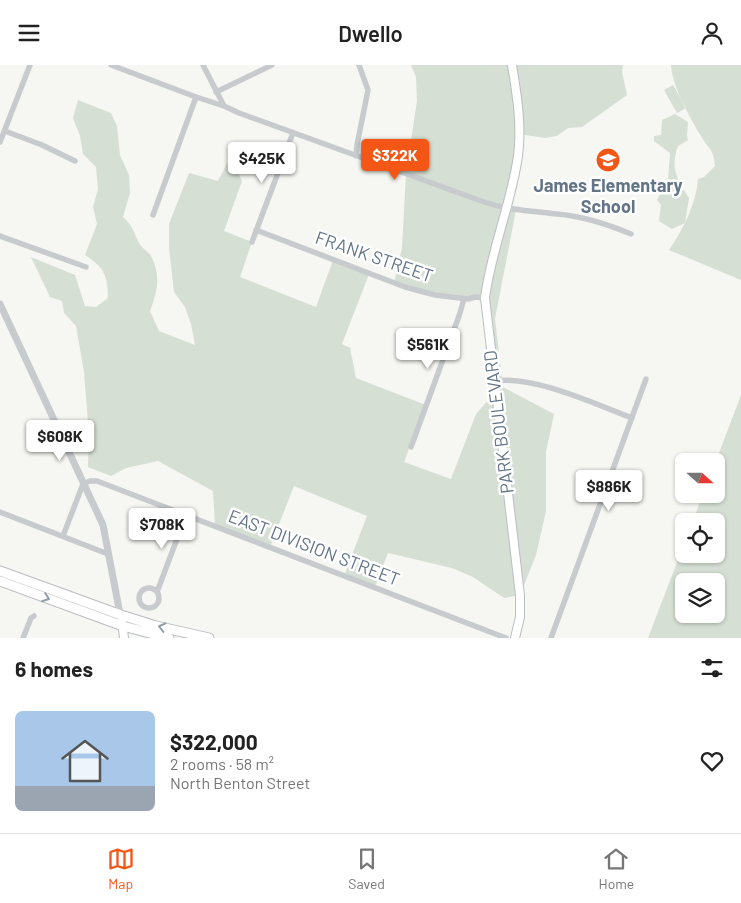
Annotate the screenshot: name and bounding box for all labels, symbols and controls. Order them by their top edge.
icon: menu [15,19,43,47]
icon: person [698,19,726,47]
text: Dwello [338,20,403,46]
pin: $322K [360,139,430,181]
pin: $425K [227,141,297,184]
text: $322K [372,145,418,164]
school or university icon: James Elementary School [595,147,621,173]
text: $425K [239,148,285,167]
place label: James Elementary School [533,174,683,217]
street label: FRANK STREET [313,226,436,286]
pin: $561K [393,327,463,370]
text: $561K [407,334,449,353]
street label: PARK BOULEVARD [478,349,518,495]
pin: $608K [25,419,95,462]
text: $608K [37,426,83,445]
north arrow [675,453,725,503]
map controls [675,453,725,623]
pin: $886K [574,469,644,512]
text: $886K [586,476,632,495]
street label: EAST DIVISION STREET [226,504,403,590]
pin: $708K [127,507,197,550]
button: locate [675,513,725,563]
text: $708K [140,514,184,533]
button: layers [675,573,725,623]
one-way arrow [41,592,50,602]
one-way arrow [157,622,166,633]
icon: filters [698,654,726,682]
text: 6 homes [15,656,93,681]
text: $322,000 [170,729,258,754]
icon: home [55,731,115,791]
icon: heart [698,747,726,775]
text: 2 rooms · 58 m² [170,754,274,773]
text: North Benton Street [170,773,310,792]
tab: Map [107,845,135,892]
tab: Saved [348,845,385,892]
tab: Home [599,845,634,892]

